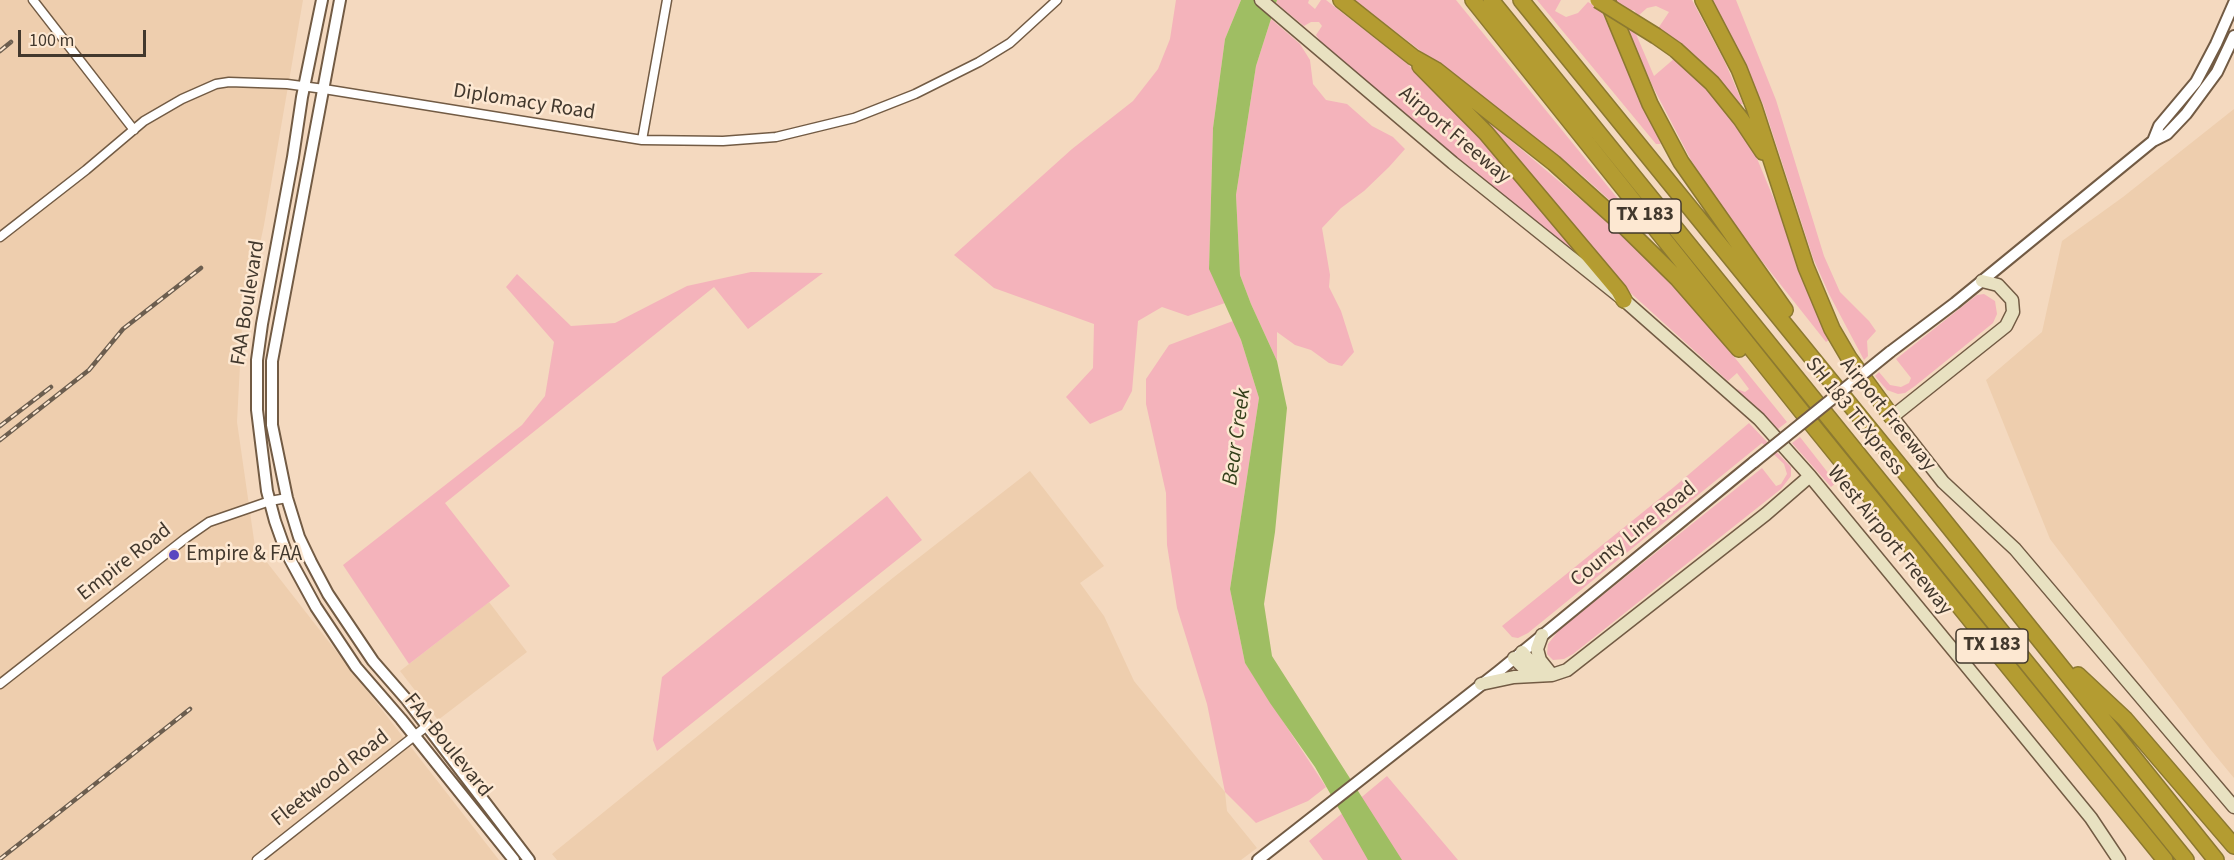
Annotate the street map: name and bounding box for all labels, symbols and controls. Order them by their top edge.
scale bar [21,18,148,56]
text: 100 m [29,28,74,53]
street label: Diplomacy Road [451,79,597,127]
street label: Airport Freeway [1393,82,1515,190]
road number: TX 183 [1609,199,1681,233]
street label: FAA Boulevard [227,239,271,367]
street label: SH 183 TEXpress [1799,353,1909,481]
street label: Airport Freeway [1834,353,1940,477]
water label: Bear Creek [1218,387,1258,487]
street label: West Airport Freeway [1821,461,1957,621]
street label: County Line Road [1566,477,1702,593]
street label: Empire Road [73,519,177,607]
place label: Empire & FAA [186,542,302,568]
marker: Empire & FAA [167,548,181,562]
road number: TX 183 [1956,629,2028,663]
street label: FAA Boulevard [397,689,497,803]
street label: Fleetwood Road [267,725,395,833]

